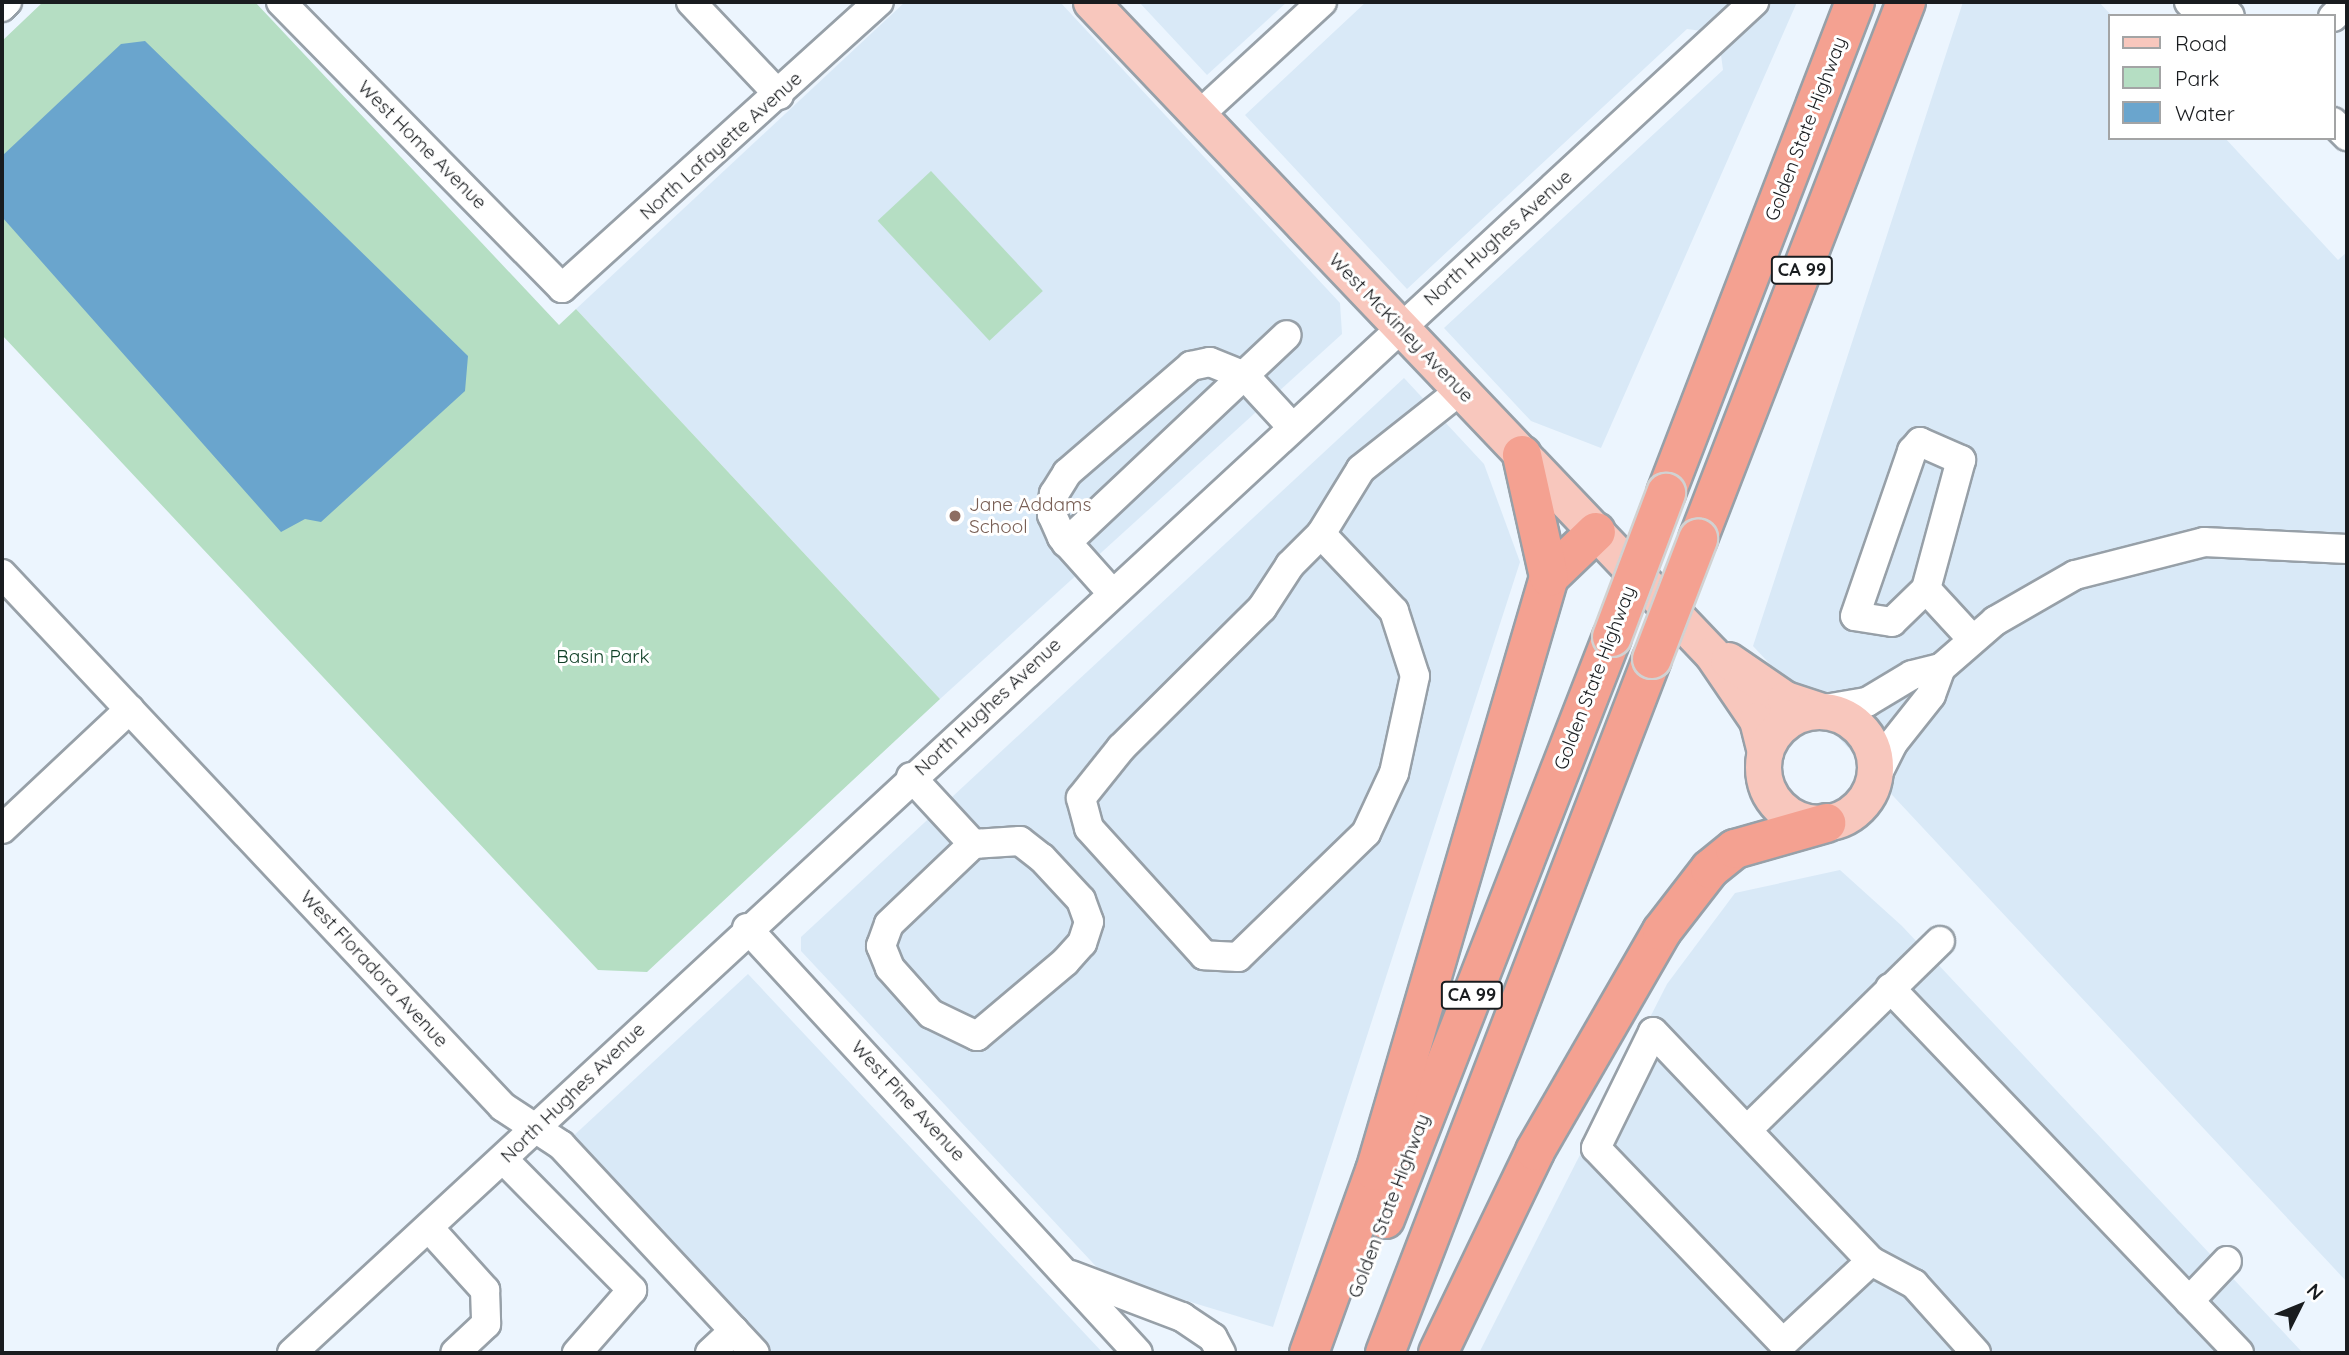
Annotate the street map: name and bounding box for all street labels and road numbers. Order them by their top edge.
street label: Golden State Highway [1760,34,1852,224]
street label: North Lafayette Avenue [635,67,807,225]
street label: West Home Avenue [353,76,491,214]
street label: North Hughes Avenue [1419,165,1577,311]
street label: West McKinley Avenue [1324,249,1478,407]
road number: CA 99 [1770,256,1834,284]
street label: Golden State Highway [1549,583,1641,773]
street label: North Hughes Avenue [910,633,1066,781]
street label: West Floradora Avenue [295,886,453,1052]
road number: CA 99 [1440,980,1504,1010]
street label: North Hughes Avenue [496,1018,650,1168]
street label: West Pine Avenue [846,1036,970,1166]
street label: Golden State Highway [1343,1111,1435,1301]

